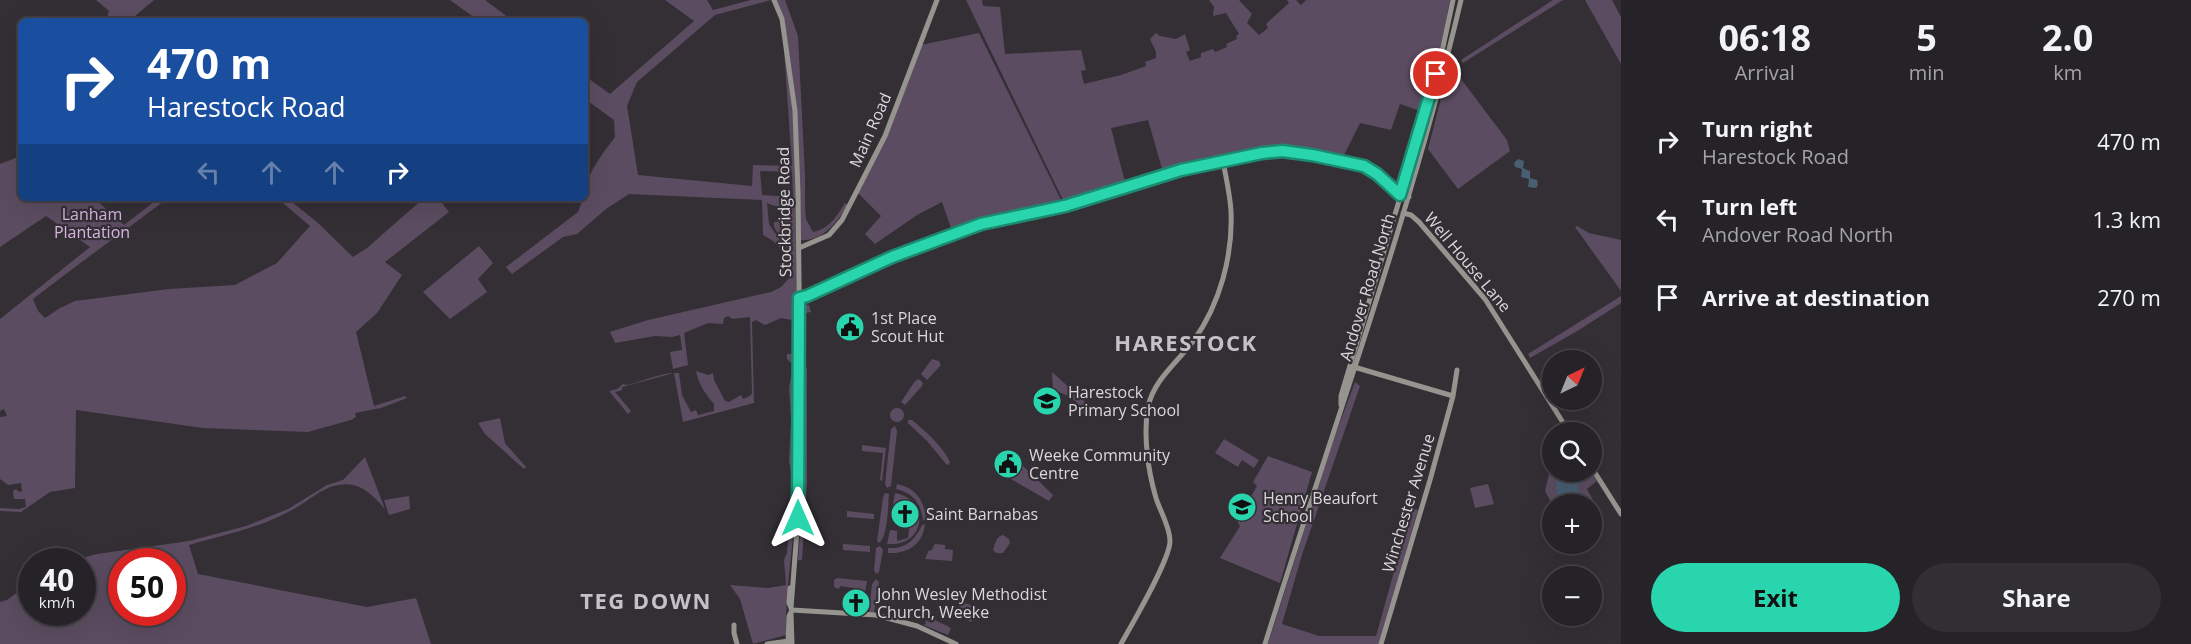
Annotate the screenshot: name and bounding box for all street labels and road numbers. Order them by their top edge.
street label: Main Road [844,89,896,171]
street label: Stockbridge Road [772,147,796,277]
street label: Well House Lane [1420,207,1516,317]
street label: Andover Road North [1334,211,1400,363]
street label: Winchester Avenue [1376,431,1440,575]

